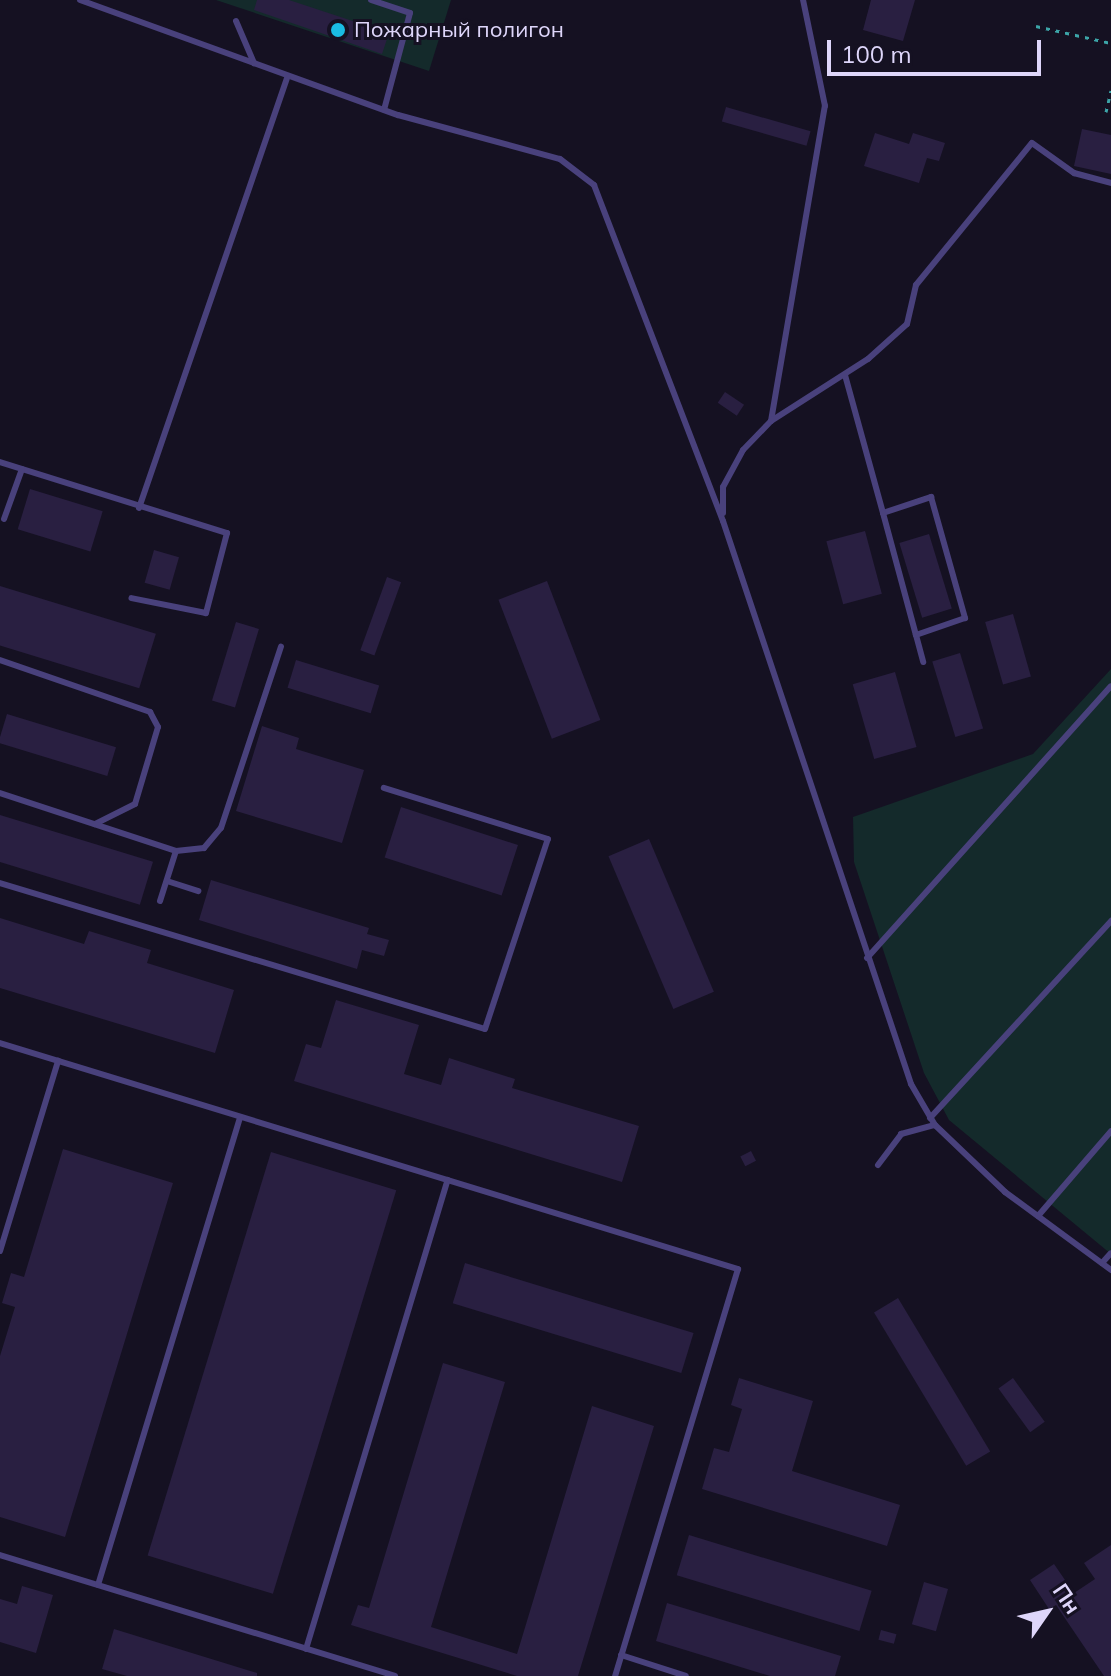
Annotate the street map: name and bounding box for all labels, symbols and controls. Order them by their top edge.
place label: Пожарный полигон [354,17,564,43]
marker: Пожарный полигон [329,21,347,39]
scale bar [831,24,1045,74]
text: 100 m [841,39,912,69]
north arrow [1007,1572,1087,1652]
text: Пн [1047,1578,1087,1619]

